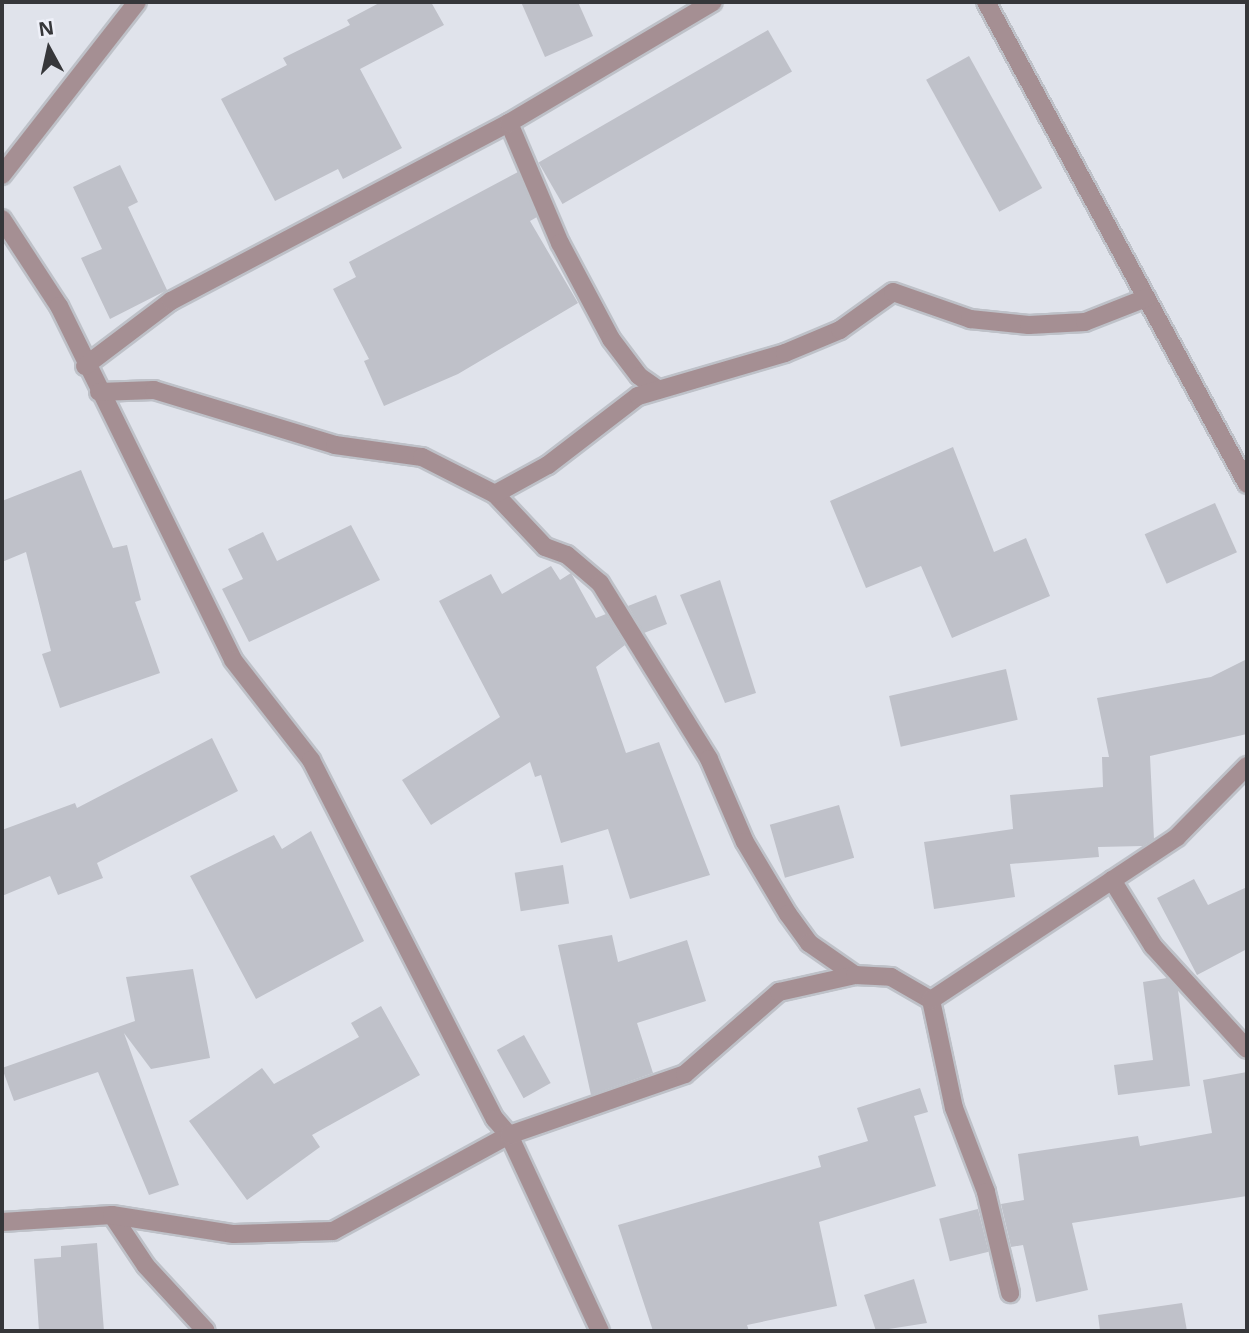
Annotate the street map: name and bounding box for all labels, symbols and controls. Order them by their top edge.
north arrow [14,14,84,84]
text: N [37,14,56,42]

